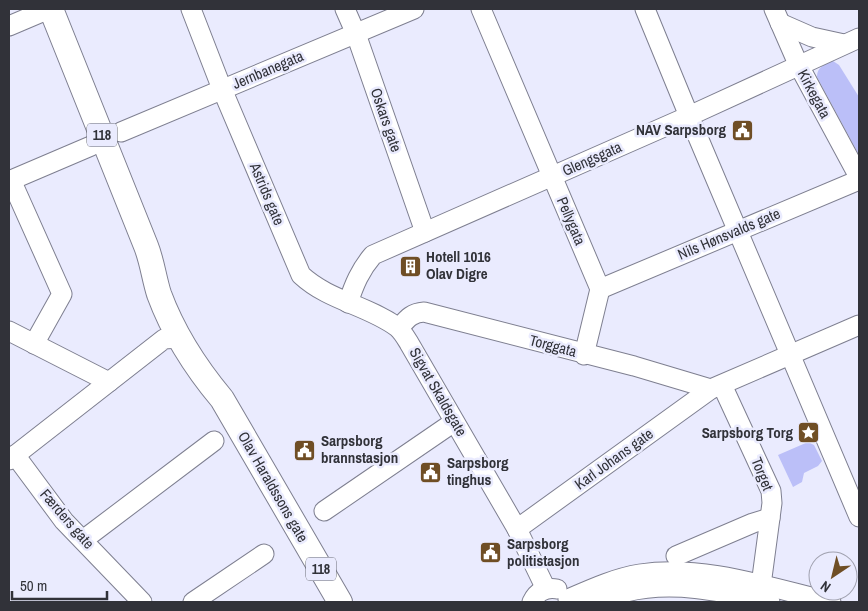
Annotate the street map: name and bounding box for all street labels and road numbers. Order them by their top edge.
street label: Jernbanegata [229,45,307,94]
street label: Kirkegata [793,66,836,122]
street label: Oskars gate [366,85,407,155]
road number: 118 [87,124,117,146]
street label: Glengsgata [559,136,625,181]
street label: Astrids gate [245,159,290,228]
street label: Pellygata [552,193,591,248]
street label: Nils Hønsvalds gate [674,202,783,265]
street label: Torggata [527,329,579,362]
street label: Sigvat Skaldsgate [405,344,472,440]
street label: Karl Johans gate [570,423,657,494]
street label: Olav Haraldssons gate [233,428,314,546]
street label: Torget [746,454,779,494]
street label: Færders gate [35,484,99,553]
road number: 118 [306,558,336,580]

